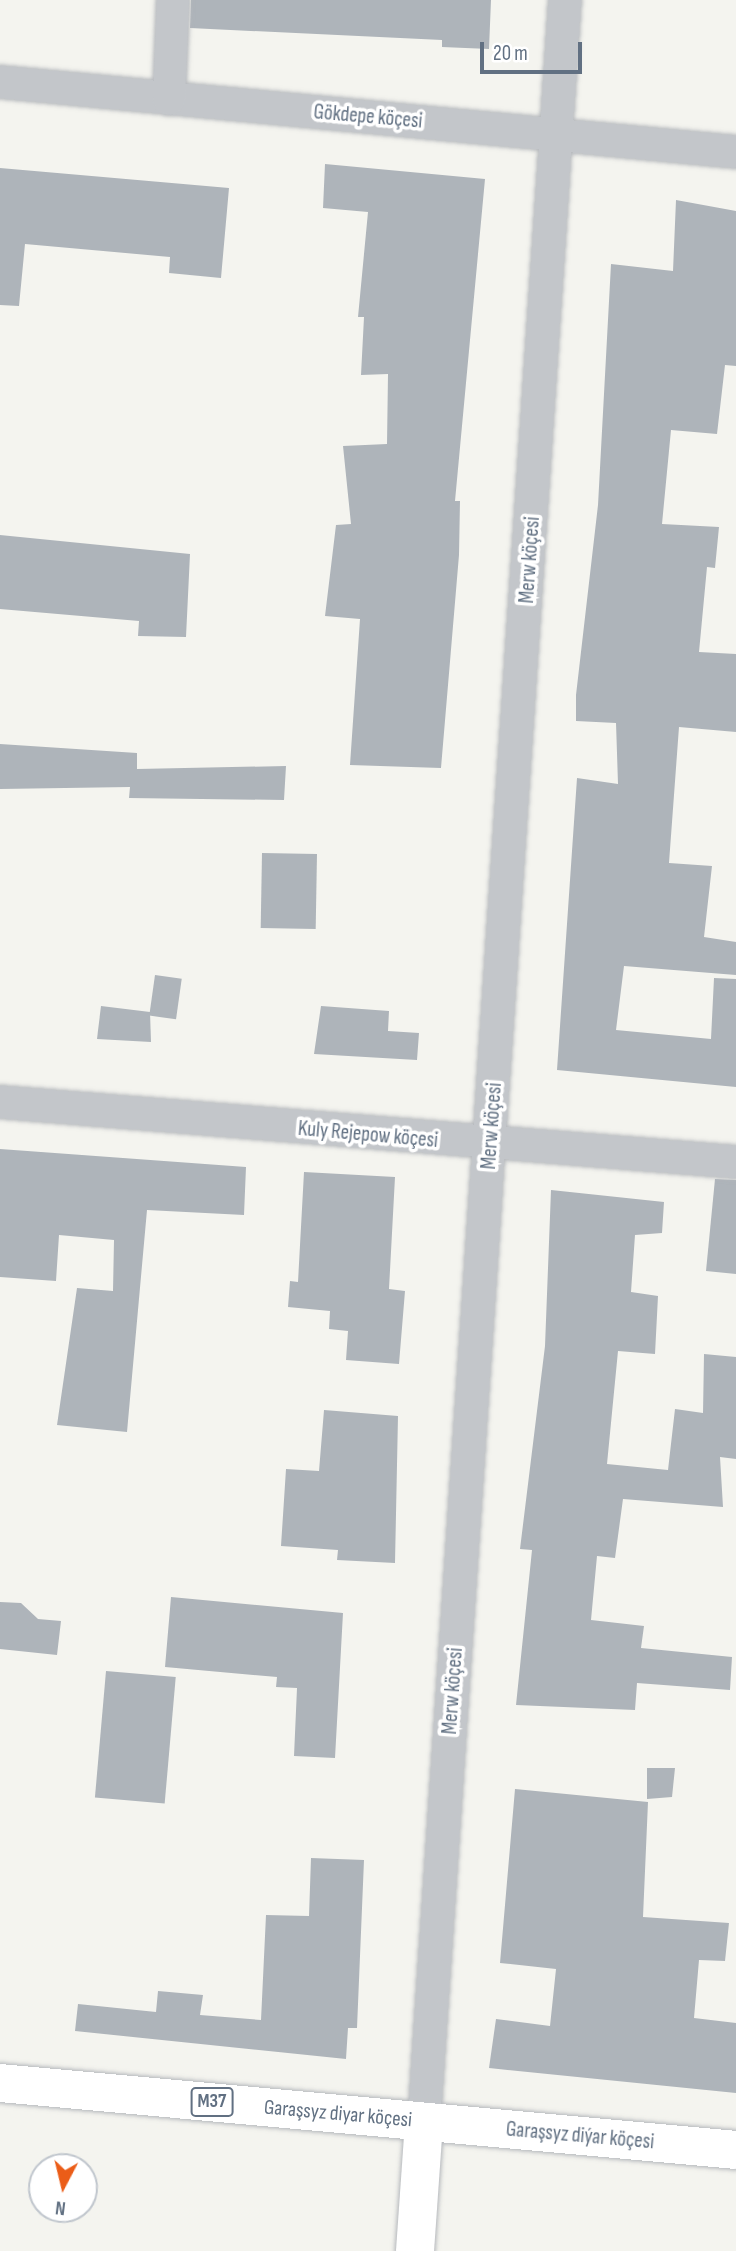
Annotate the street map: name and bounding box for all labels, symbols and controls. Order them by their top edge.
scale bar [484,28,586,72]
text: 20 m [493,41,528,66]
street label: Gökdepe köçesi [313,100,423,134]
street label: Merw köçesi [514,516,546,604]
street label: Merw köçesi [476,1082,508,1170]
street label: Kuly Rejepow köçesi [297,1116,439,1154]
street label: Merw köçesi [437,1647,469,1735]
road number: M37 [189,2086,235,2118]
street label: Garaşsyz diyar köçesi [263,2095,413,2133]
street label: Garaşsyz diýar köçesi [505,2117,655,2155]
north arrow [28,2153,98,2223]
text: N [54,2195,67,2219]

